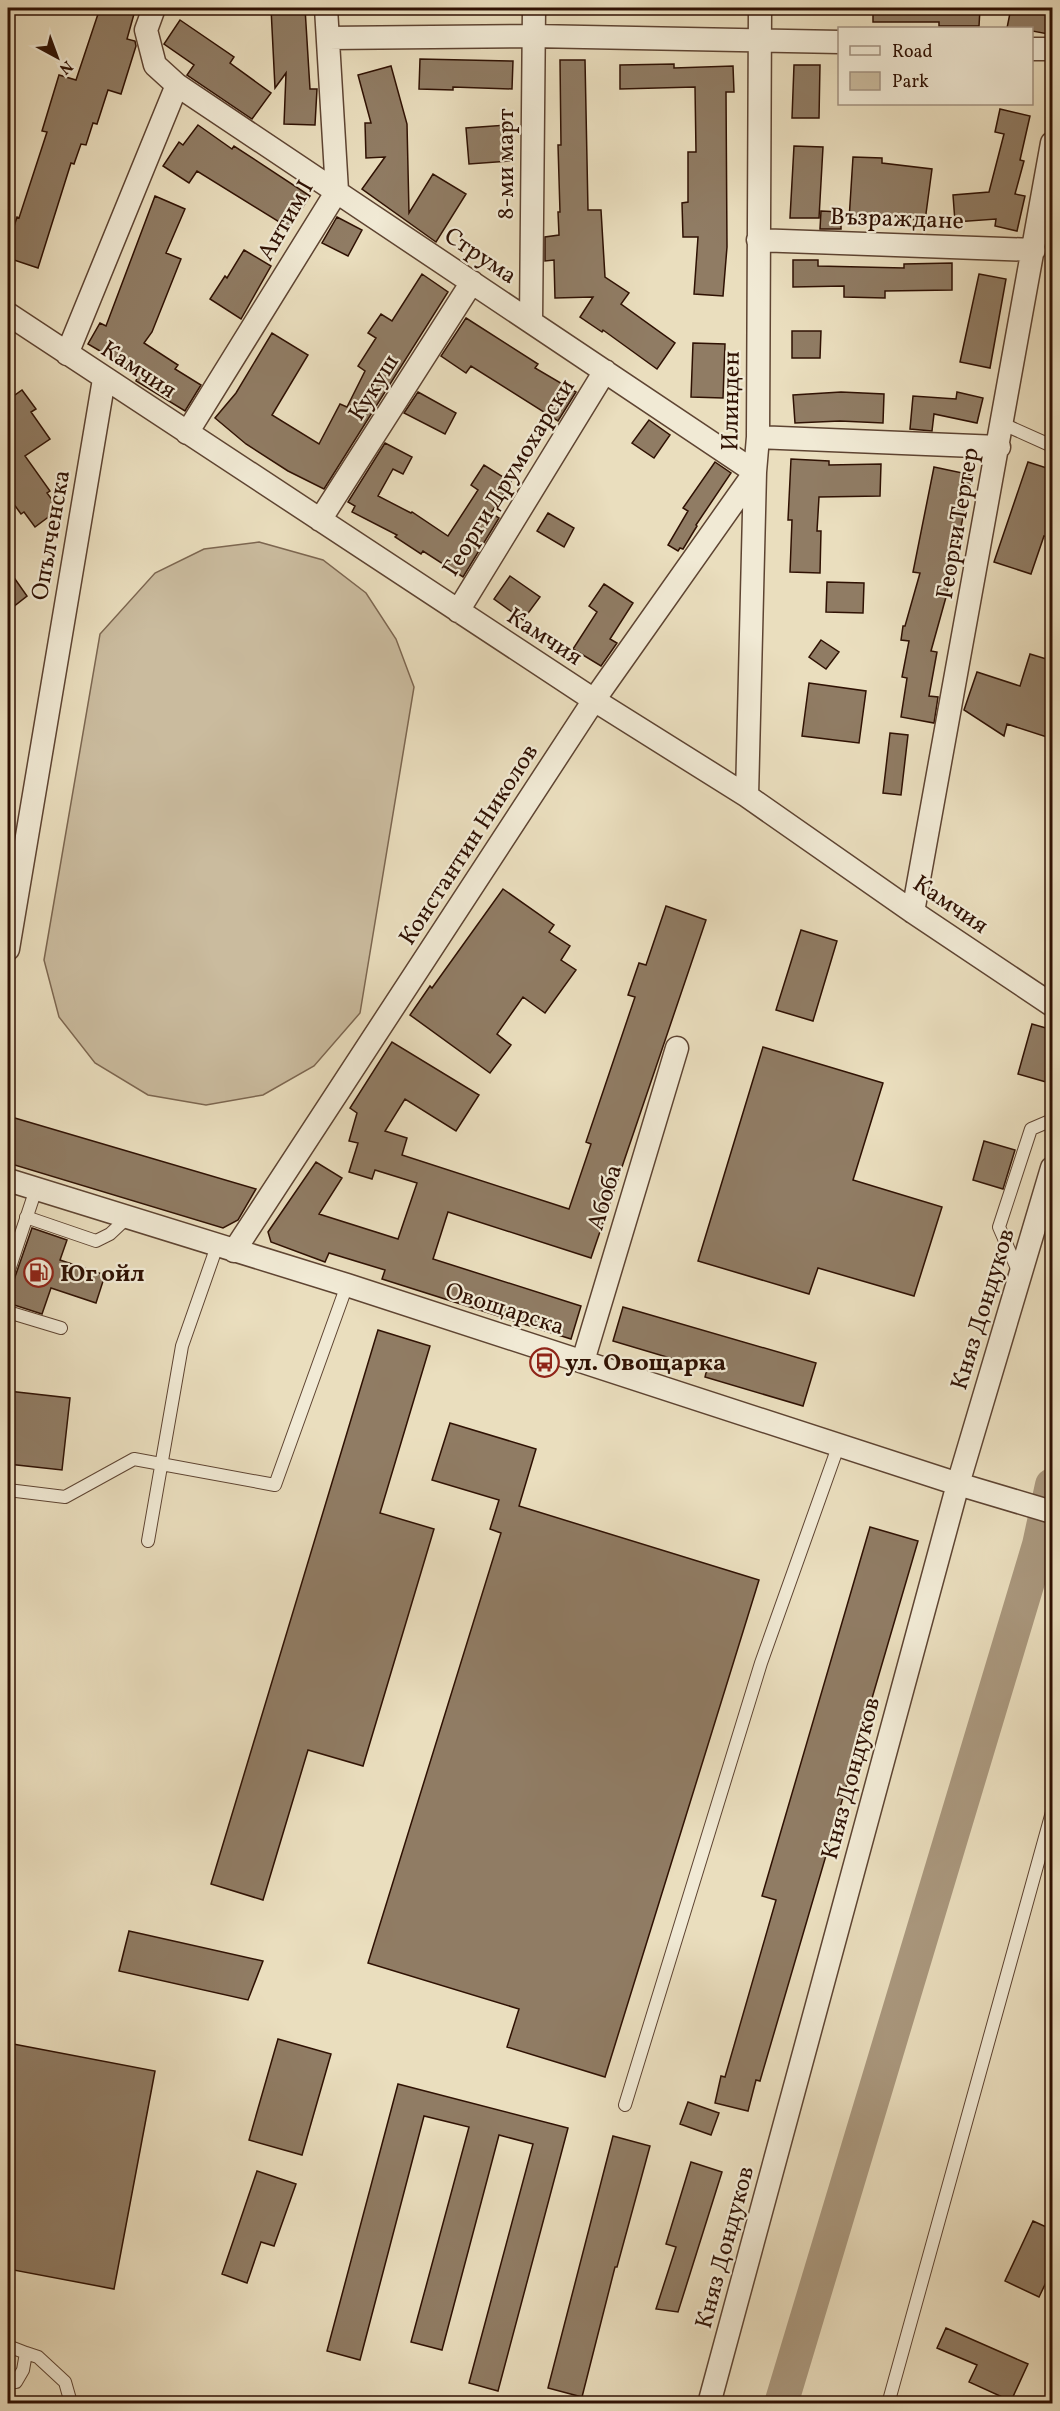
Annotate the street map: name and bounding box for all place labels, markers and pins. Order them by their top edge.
fuel station icon: Юг ойл [23,1257,55,1289]
place label: Юг ойл [60,1258,144,1292]
bus stop icon: ул. Овощарка [528,1346,560,1378]
place label: ул. Овощарка [565,1347,726,1381]

